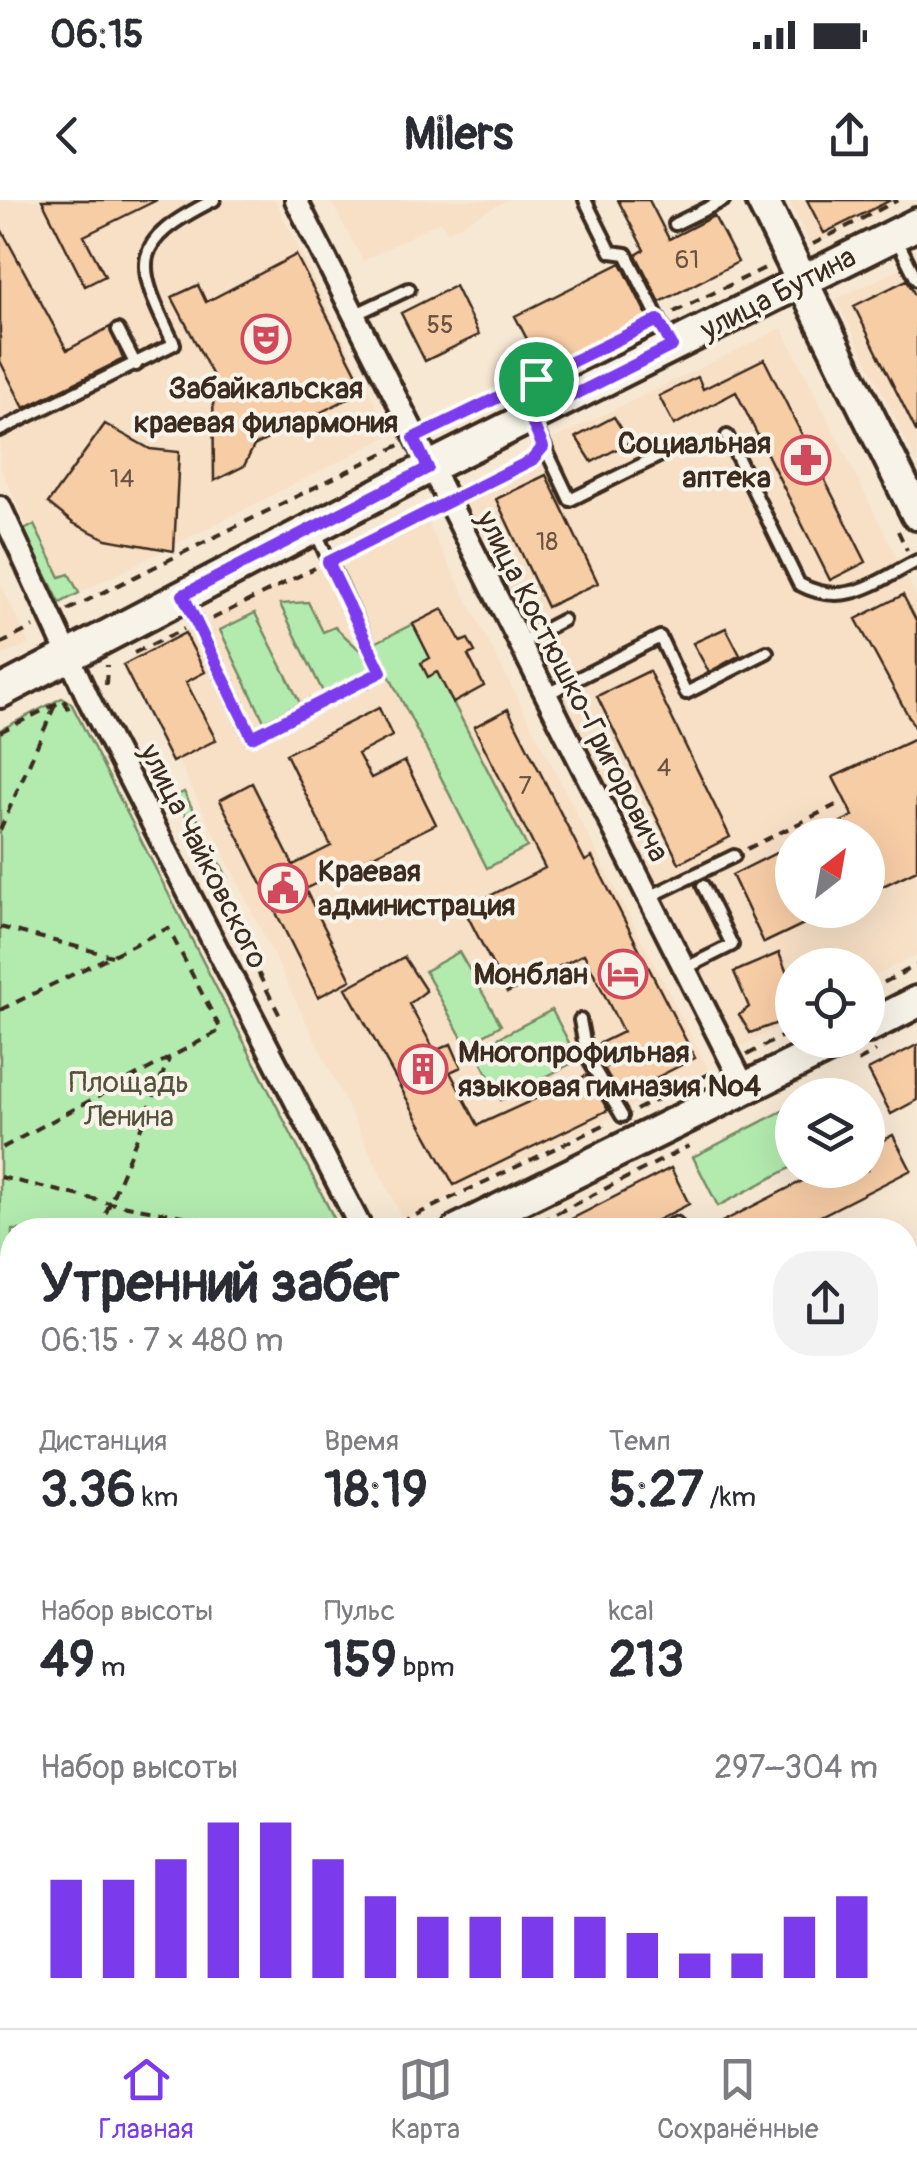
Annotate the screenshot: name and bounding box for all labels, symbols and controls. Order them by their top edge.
text: 06:15 [50,11,144,59]
text: Milers [404,107,513,163]
icon: back [40,108,95,163]
icon: share [822,108,877,163]
street label: улица Бутина [694,239,862,349]
house number: 61 [675,245,699,276]
house number: 55 [426,310,454,341]
theatre icon: Забайкальская краевая филармония [240,313,292,365]
pin [494,337,579,422]
icon: arrive [509,352,564,407]
place label: Забайкальская краевая филармония [134,370,398,441]
place label: Социальная аптека [618,425,771,496]
pharmacy icon: Социальная аптека [780,434,832,486]
house number: 14 [110,464,134,495]
street label: улица Костюшко-Григоровича [467,504,677,868]
house number: 18 [536,527,558,558]
street label: улица Чайковского [131,737,276,975]
house number: 4 [657,753,671,784]
house number: 7 [518,771,532,802]
north arrow [775,818,885,928]
map controls [775,818,885,1188]
place label: Краевая администрация [318,853,515,924]
public building icon: Краевая администрация [257,862,309,914]
hotel icon: Монблан [597,948,649,1000]
button: locate [775,948,885,1058]
place label: Монблан [473,956,588,993]
place label: Многопрофильная языковая гимназия №4 [458,1034,762,1105]
building icon: Многопрофильная языковая гимназия №4 [397,1043,449,1095]
park label: Площадь Ленина [69,1064,189,1135]
button: layers [775,1078,885,1188]
text: Утренний забег [40,1249,399,1318]
button: share [773,1251,878,1356]
text: 06:15 · 7 × 480 m [40,1321,283,1361]
text: Дистанция [40,1424,167,1459]
text: Время [324,1424,399,1459]
text: Темп [609,1424,671,1459]
text: 3.36 [40,1459,136,1522]
text: 18:19 [324,1459,428,1522]
text: 5:27 [609,1459,704,1522]
text: km [136,1480,178,1515]
text: /km [704,1480,756,1515]
text: Набор высоты [40,1594,213,1629]
text: Пульс [324,1594,395,1629]
text: kcal [609,1594,654,1629]
text: 49 [40,1629,95,1692]
text: 159 [324,1629,397,1692]
text: 213 [609,1629,684,1692]
text: m [95,1650,126,1685]
text: bpm [397,1650,455,1685]
text: Набор высоты [40,1748,238,1788]
text: 297–304 m [714,1748,878,1788]
tab: Главная [99,2052,194,2147]
tab: Карта [391,2052,460,2147]
tab: Сохранённые [657,2052,818,2147]

